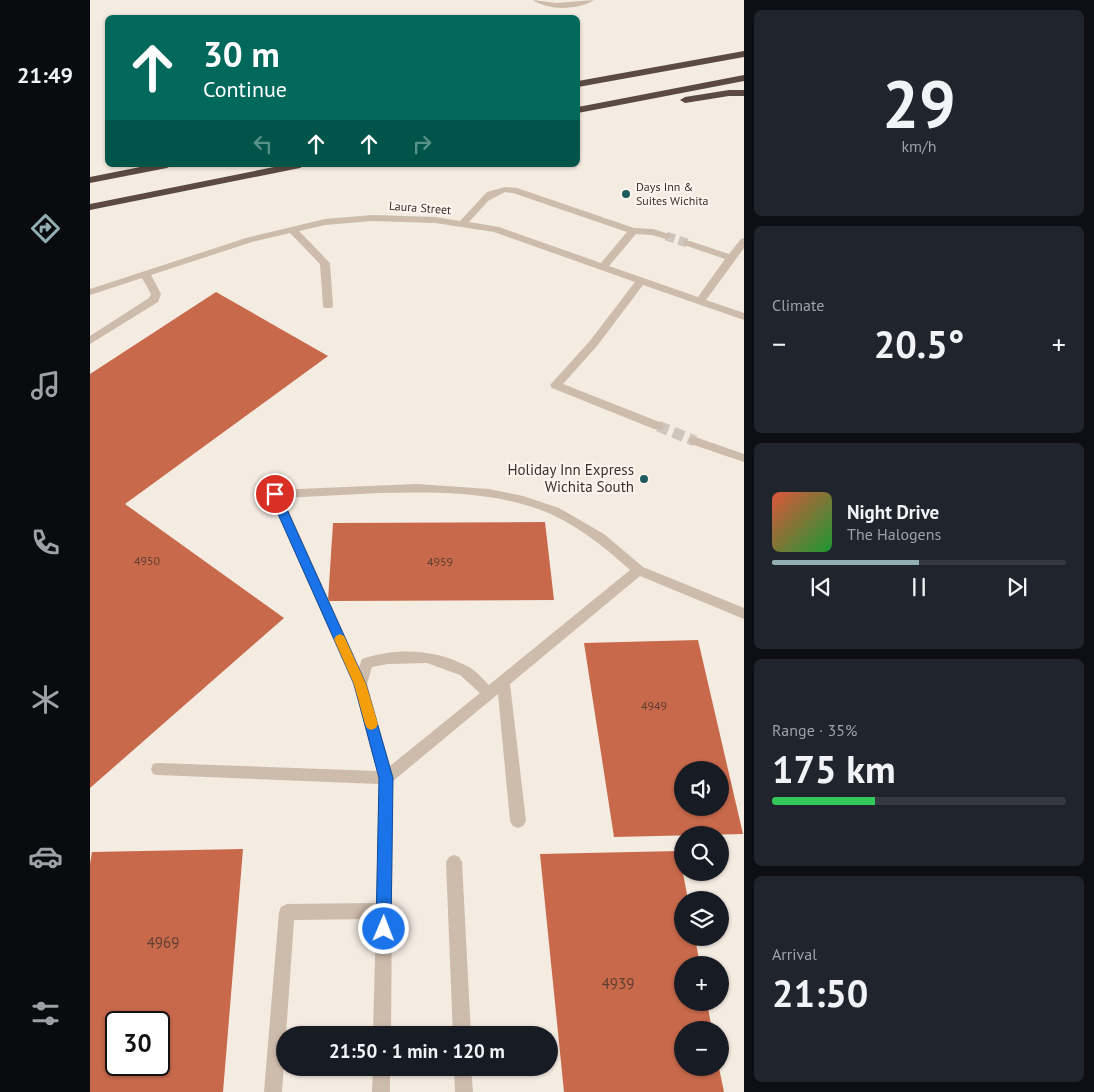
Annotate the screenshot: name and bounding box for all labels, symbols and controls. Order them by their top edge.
text: 30 m [203,31,280,77]
icon: ahead [120,35,185,100]
text: 21:49 [17,61,73,89]
text: 29 [882,61,956,145]
text: Continue [203,75,287,103]
icon: left [249,130,277,158]
icon: ahead [302,130,330,158]
icon: ahead [355,130,383,158]
icon: right [408,130,436,158]
text: km/h [901,136,937,156]
place label: Days Inn & Suites Wichita [636,179,709,208]
marker: Days Inn & Suites Wichita [620,188,632,200]
street label: Laura Street [388,198,452,217]
icon: directions [28,211,63,246]
text: Climate [772,295,824,315]
text: 20.5° [874,319,964,368]
text: − [772,325,786,362]
text: + [1052,325,1066,362]
icon: music [28,368,63,403]
place label: Holiday Inn Express Wichita South [508,460,634,496]
pin [254,473,296,515]
marker: Holiday Inn Express Wichita South [638,473,650,485]
icon: arrive [261,480,289,508]
text: Night Drive [847,500,939,524]
text: The Halogens [847,524,941,544]
icon: phone [28,525,63,560]
house number: 4950 [134,553,161,568]
house number: 4959 [427,554,453,569]
icon: previous [807,573,835,601]
icon: pause [905,573,933,601]
icon: next [1003,573,1031,601]
icon: climate [28,682,63,717]
house number: 4949 [641,698,667,713]
text: Range · 35% [772,720,857,740]
text: 175 km [772,744,896,793]
map controls [674,761,729,1076]
button: sound [674,761,729,816]
button: search [674,826,729,881]
icon: car [28,839,63,874]
button: layers [674,891,729,946]
position arrow [357,902,409,954]
house number: 4969 [147,933,179,952]
text: Arrival [772,944,817,964]
button: + [674,956,729,1011]
text: 21:50 [772,968,868,1017]
house number: 4939 [602,974,634,993]
icon: filters [28,996,63,1031]
speed limit sign: 30 [105,1011,170,1076]
button: − [674,1021,729,1076]
text: 21:50 · 1 min · 120 m [329,1039,505,1063]

